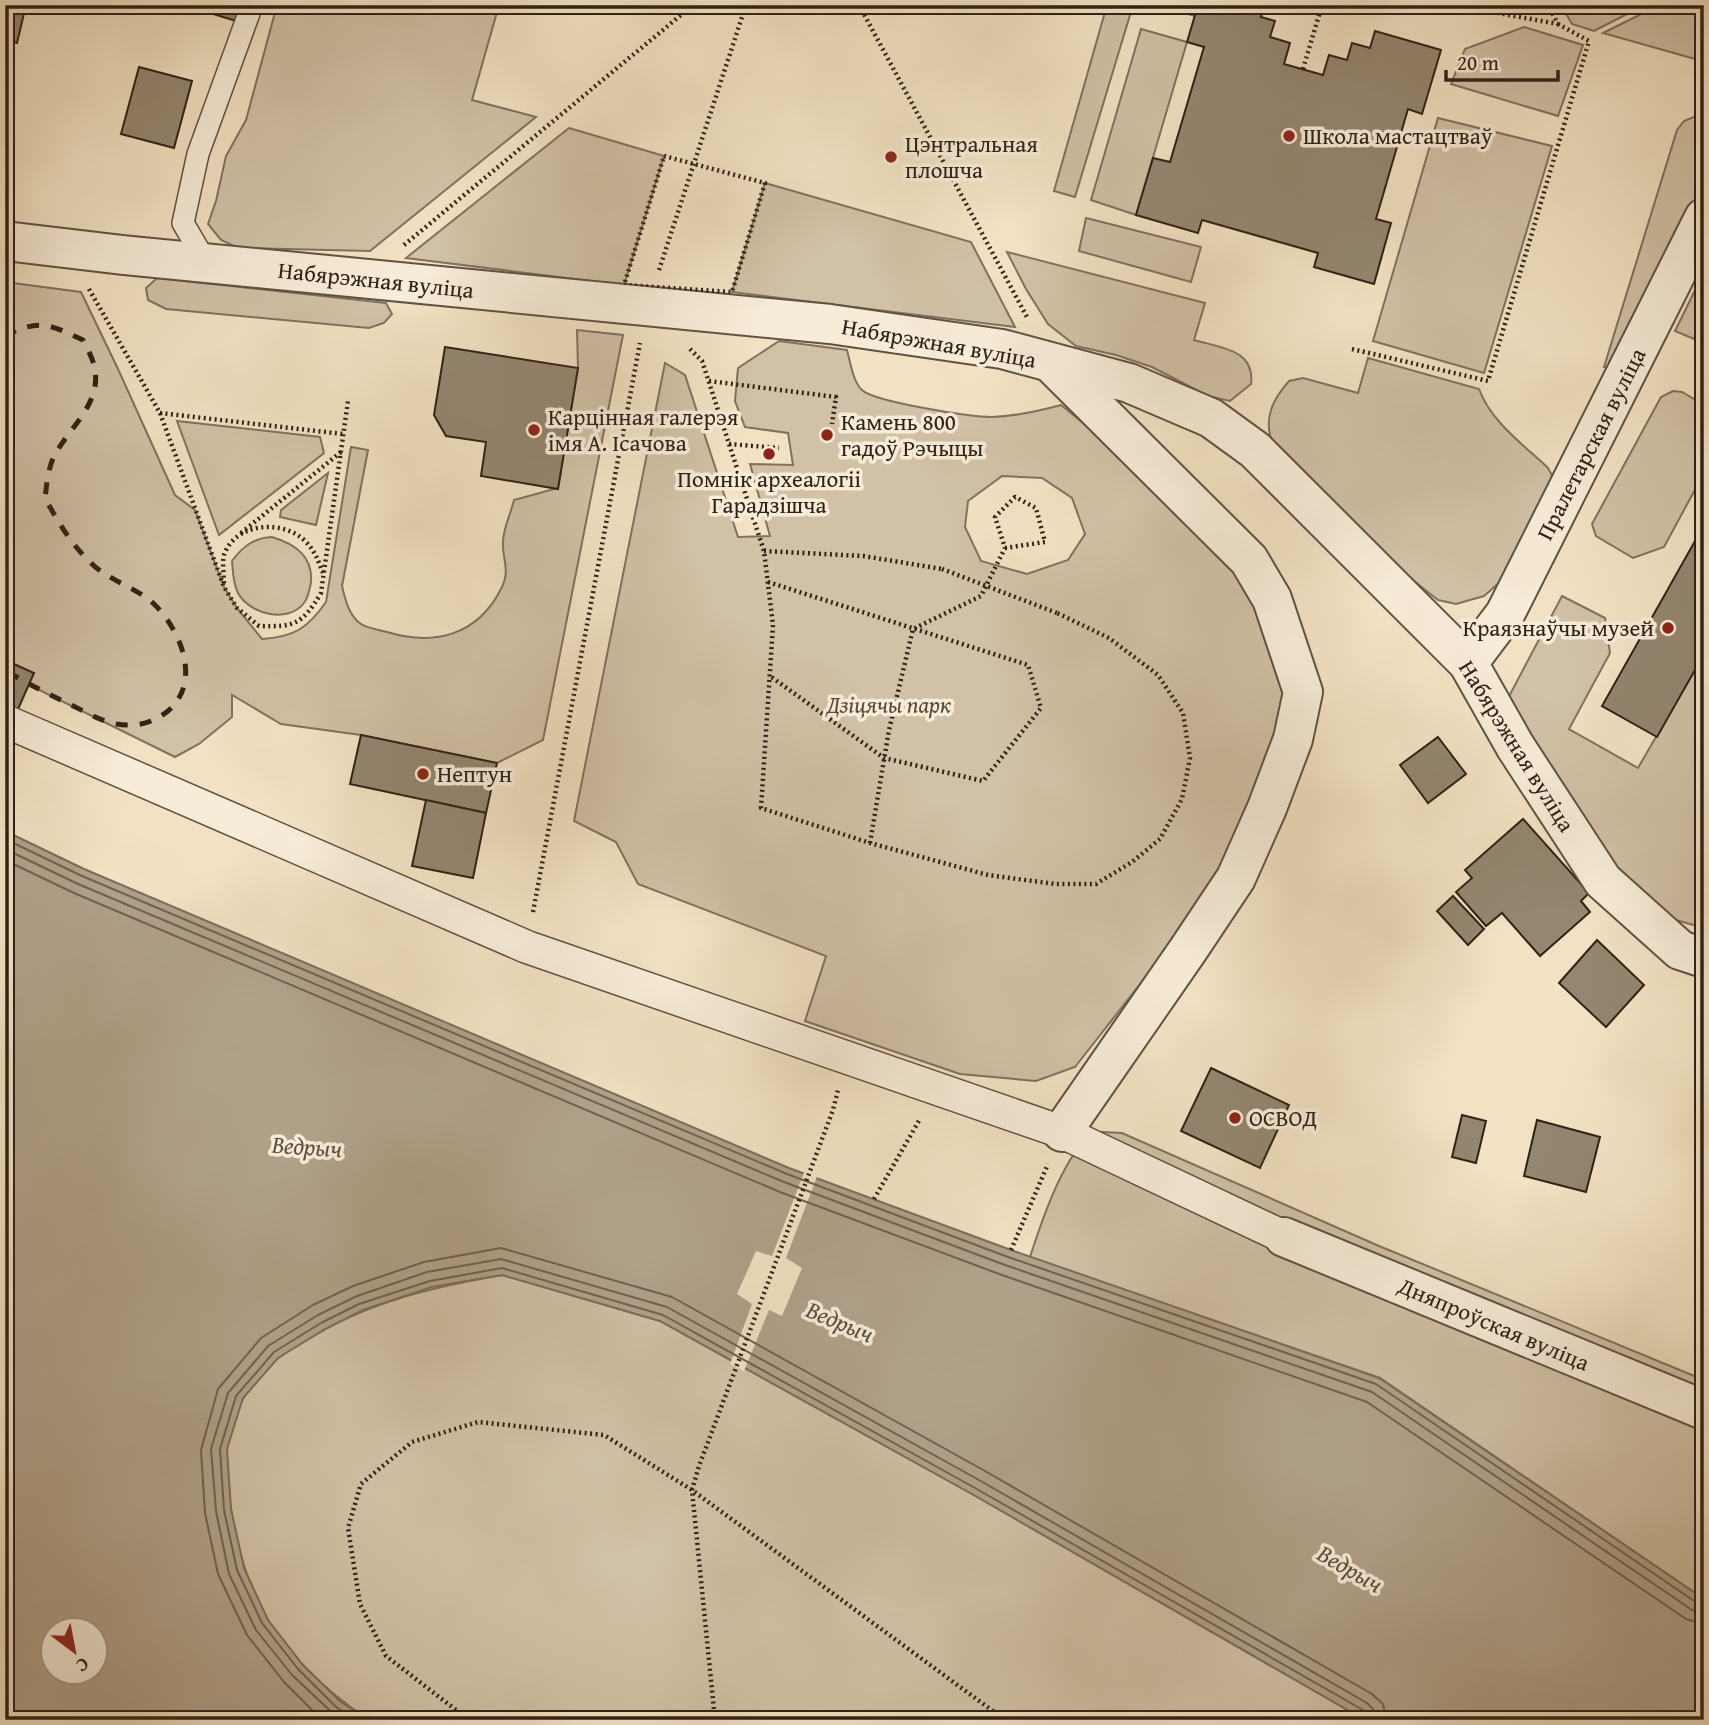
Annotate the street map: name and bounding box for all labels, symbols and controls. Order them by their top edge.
scale bar [1446,38,1558,82]
text: 20 m [1457,47,1499,78]
place label: Школа мастацтваў [1303,119,1493,152]
place label: Цэнтральная плошча [905,127,1038,186]
marker: Школа мастацтваў [1281,128,1297,144]
marker: Цэнтральная плошча [883,149,899,165]
street label: Набярэжная вуліца [276,253,476,306]
street label: Набярэжная вуліца [839,309,1039,376]
street label: Пралетарская вуліца [1528,342,1653,546]
place label: Карцінная галерэя імя А. Ісачова [548,400,739,459]
place label: Камень 800 гадоў Рэчыцы [841,405,983,464]
marker: Карцінная галерэя імя А. Ісачова [526,422,542,438]
marker: Камень 800 гадоў Рэчыцы [819,427,835,443]
marker: Помнік археалогіі Гарадзішча [761,446,777,462]
place label: Помнік археалогіі Гарадзішча [677,462,861,521]
place label: Краязнаўчы музей [1463,611,1654,644]
marker: Краязнаўчы музей [1660,620,1676,636]
street label: Набярэжная вуліца [1451,654,1584,838]
park label: Дзіцячы парк [825,688,952,721]
place label: Нептун [437,757,512,790]
marker: Нептун [415,766,431,782]
place label: ОСВОД [1249,1101,1317,1134]
marker: ОСВОД [1227,1110,1243,1126]
water label: Ведрыч [270,1127,344,1166]
street label: Дняпроўская вуліца [1393,1268,1595,1379]
water label: Ведрыч [800,1291,880,1352]
water label: Ведрыч [1310,1535,1390,1601]
north arrow [38,1616,108,1686]
text: С [71,1651,95,1680]

